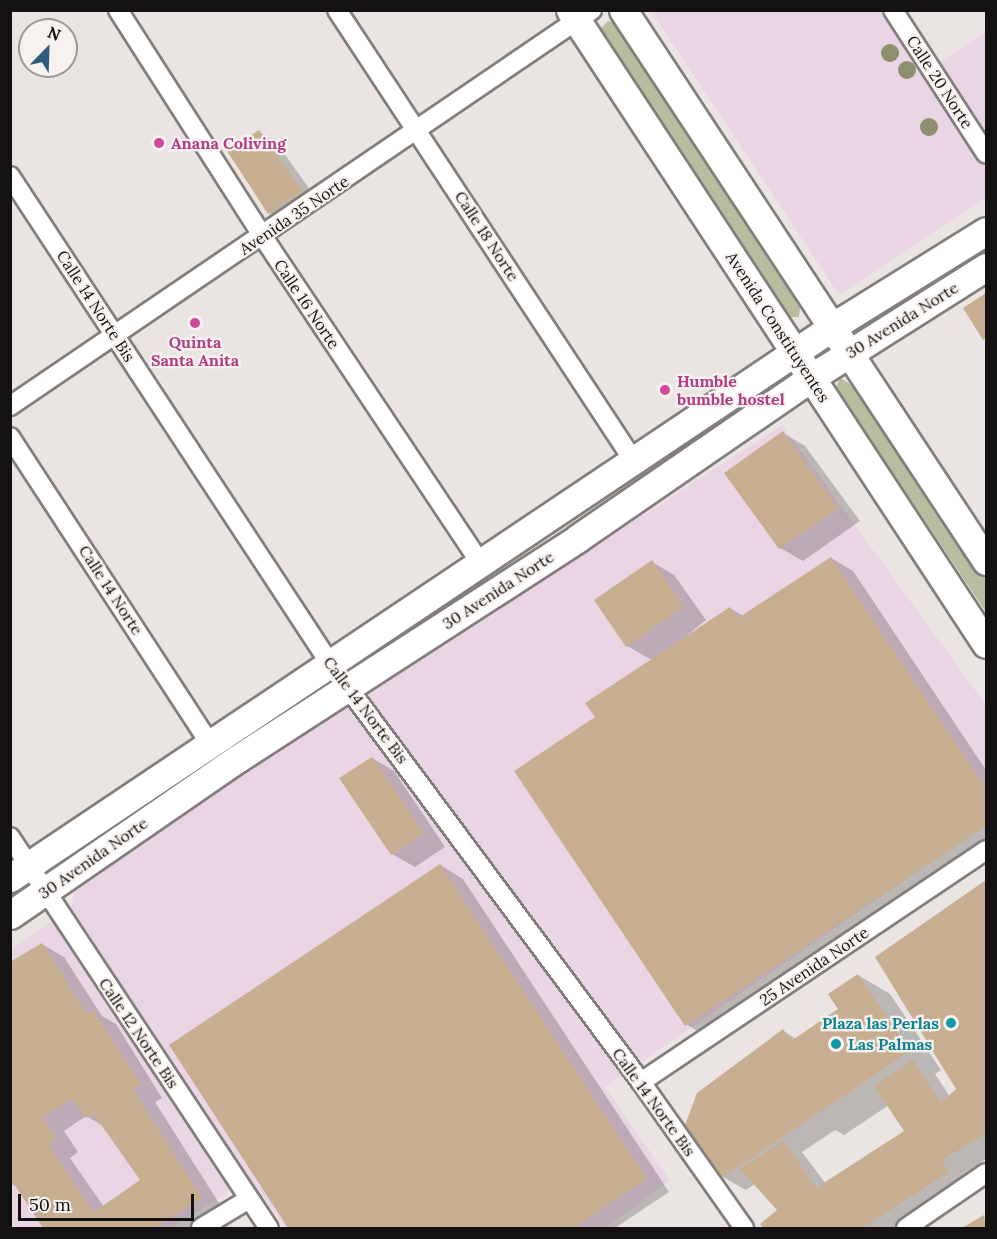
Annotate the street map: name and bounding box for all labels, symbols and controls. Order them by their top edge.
north arrow [18,18,78,78]
text: N [45,22,64,45]
street label: Calle 20 Norte [903,32,977,132]
place label: Anana Coliving [171,133,286,153]
marker: Anana Coliving [152,136,166,150]
street label: Avenida 35 Norte [236,171,352,259]
street label: Calle 18 Norte [451,187,523,285]
street label: Calle 14 Norte Bis [53,247,139,365]
street label: Avenida Constituyentes [722,248,834,406]
street label: Calle 16 Norte [270,256,344,352]
street label: 30 Avenida Norte [842,278,962,362]
marker: Quinta Santa Anita [188,316,202,330]
place label: Quinta Santa Anita [151,332,239,370]
place label: Humble bumble hostel [677,371,785,409]
marker: Humble bumble hostel [658,383,672,397]
street label: Calle 14 Norte [75,542,147,638]
street label: 30 Avenida Norte [439,547,557,633]
street label: Calle 14 Norte Bis [320,653,412,767]
street label: 30 Avenida Norte [35,813,151,903]
street label: 25 Avenida Norte [756,922,872,1010]
street label: Calle 12 Norte Bis [95,974,183,1092]
place label: Plaza las Perlas [822,1013,939,1033]
marker: Plaza las Perlas [944,1016,958,1030]
place label: Las Palmas [848,1034,932,1054]
marker: Las Palmas [829,1037,843,1051]
street label: Calle 14 Norte Bis [608,1044,700,1160]
scale bar [21,1182,196,1220]
text: 50 m [29,1193,71,1216]

